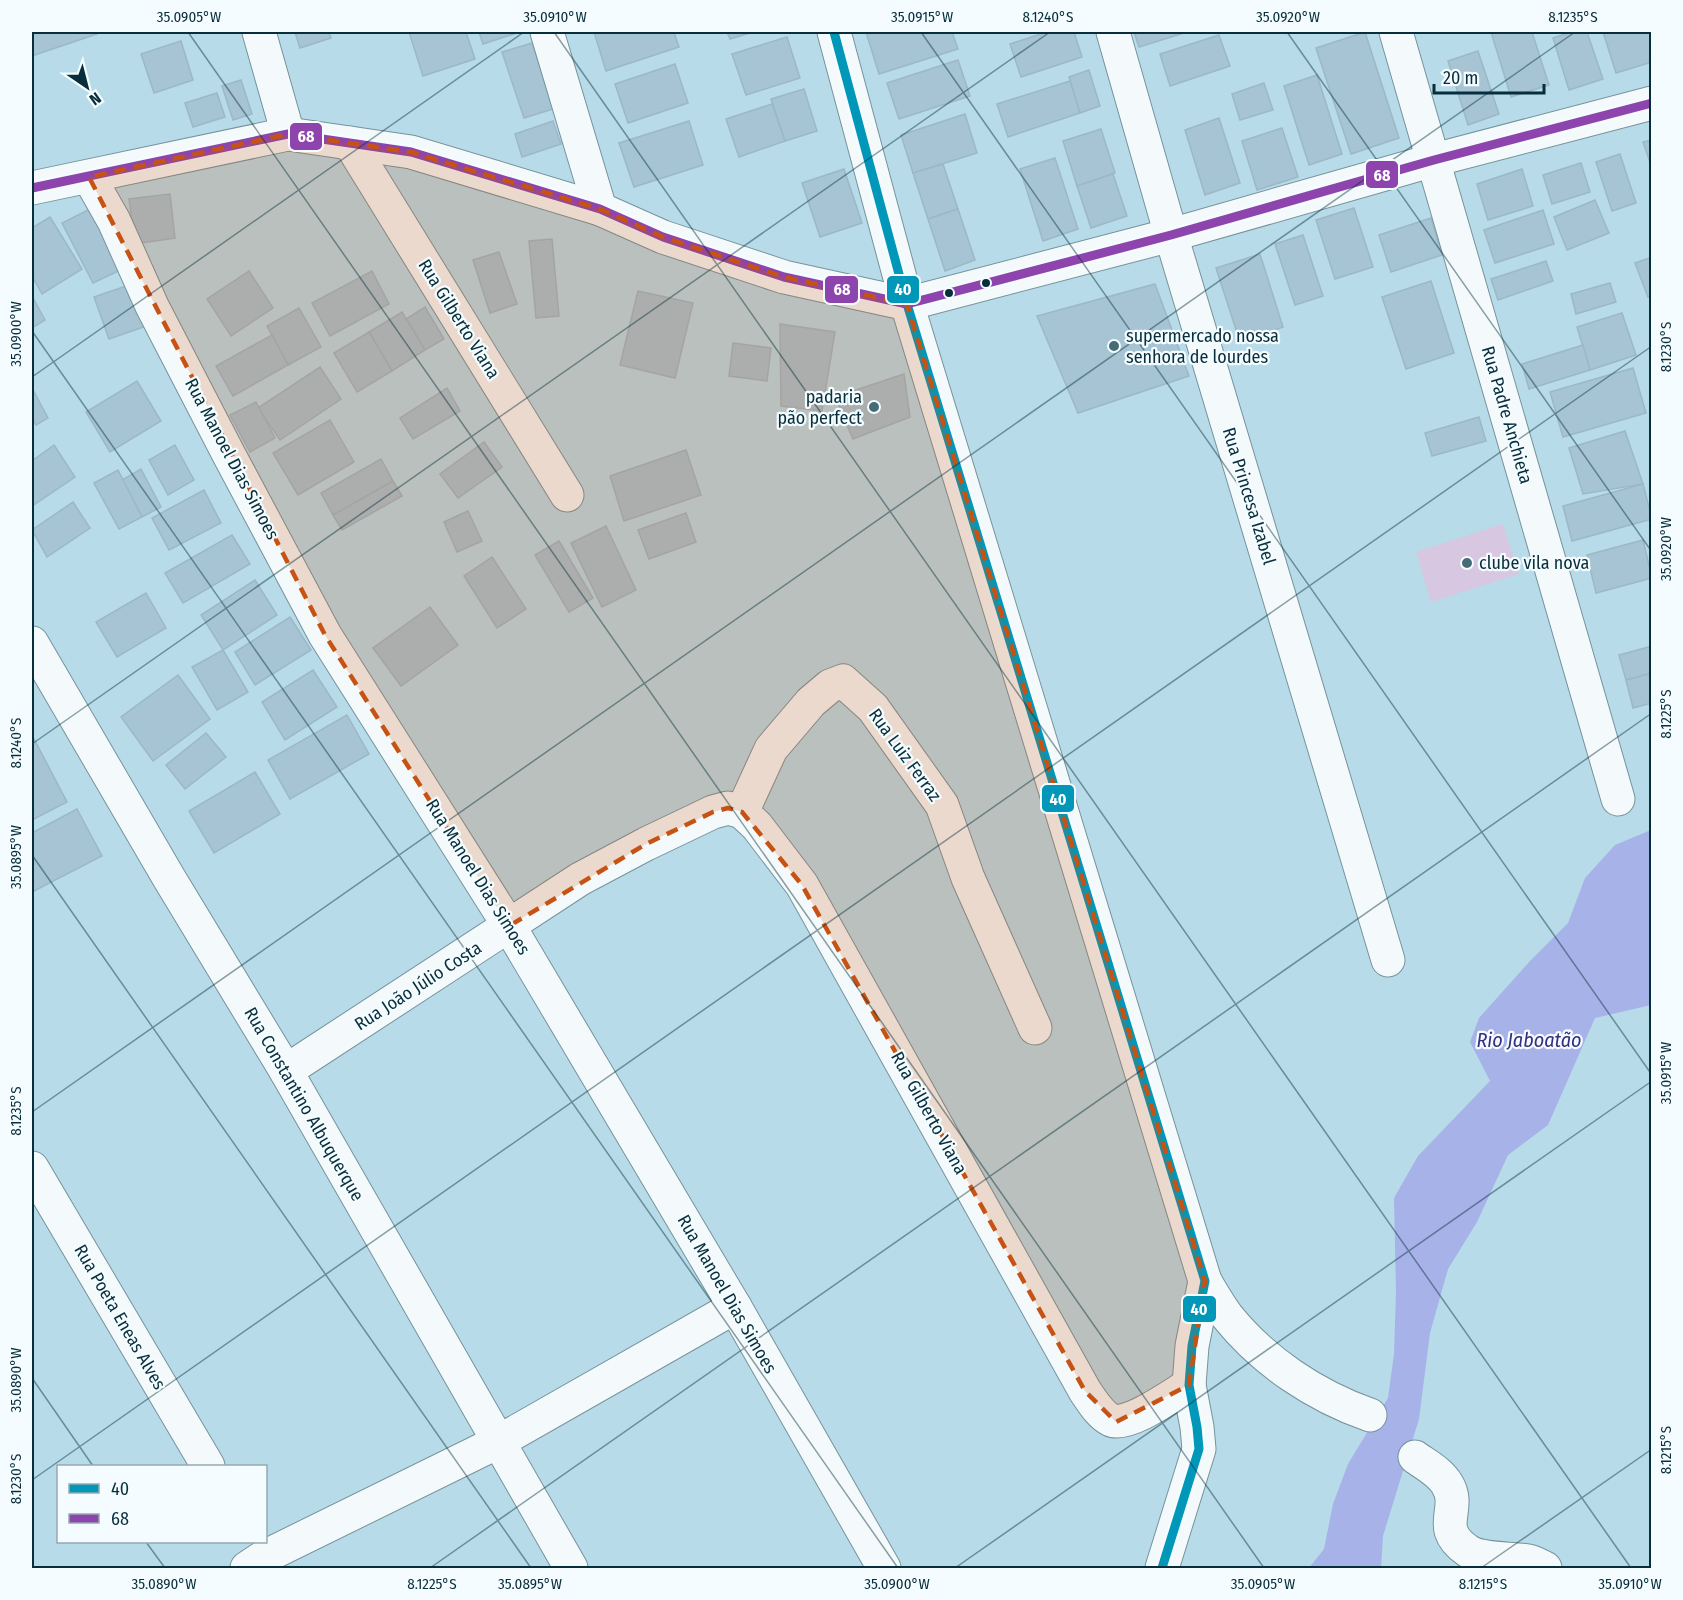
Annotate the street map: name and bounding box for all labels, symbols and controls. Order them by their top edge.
text: 35.0905°W [157,8,221,26]
text: 35.0910°W [523,8,587,26]
text: 35.0915°W [891,8,953,26]
text: 8.1240°S [1023,8,1073,26]
text: 35.0920°W [1256,8,1320,26]
text: 8.1235°S [1548,8,1598,26]
north arrow [57,57,117,117]
scale bar [1434,57,1544,95]
text: 20 m [1443,67,1478,89]
text: N [86,88,105,109]
line badge: 68 [289,122,323,151]
text: 68 [298,127,315,146]
line badge: 68 [1365,160,1399,189]
text: 68 [1374,166,1391,185]
street label: Rua Gilberto Viana [413,255,505,383]
line badge: 68 [824,275,859,304]
line badge: 40 [886,275,920,304]
unlabelled marker [980,277,992,289]
text: 68 [834,280,851,299]
text: 40 [895,280,912,299]
unlabelled marker [943,287,955,299]
text: 35.0900°W [7,301,25,367]
text: 8.1230°S [1657,322,1675,372]
place label: supermercado nossa senhora de lourdes [1126,325,1279,368]
marker: supermercado nossa senhora de lourdes [1107,339,1121,353]
street label: Rua Padre Anchieta [1477,344,1537,487]
street label: Rua Manoel Dias Simoes [180,375,284,544]
place label: padaria pão perfect [778,386,862,429]
marker: padaria pão perfect [867,400,881,414]
street label: Rua Princesa Izabel [1218,425,1280,567]
text: 35.0920°W [1657,517,1675,581]
place label: clube vila nova [1479,552,1589,574]
marker: clube vila nova [1460,556,1474,570]
text: 8.1225°S [1657,689,1675,739]
street label: Rua Luiz Ferraz [864,704,946,806]
text: 8.1240°S [7,718,25,768]
line badge: 40 [1041,784,1075,813]
text: 40 [1050,790,1067,809]
street label: Rua Manoel Dias Simoes [421,795,535,959]
text: 35.0895°W [7,825,25,889]
street label: Rua João Júlio Costa [350,937,486,1035]
street label: Rua Constantino Albuquerque [239,1003,369,1205]
water label: Rio Jaboatão [1476,1028,1582,1052]
text: 35.0915°W [1657,1042,1675,1104]
street label: Rua Gilberto Viana [886,1048,972,1178]
text: 8.1235°S [7,1086,25,1136]
street label: Rua Manoel Dias Simoes [673,1211,782,1378]
street label: Rua Poeta Eneas Alves [69,1240,171,1394]
line badge: 40 [1182,1295,1217,1323]
text: 40 [1191,1300,1208,1319]
text: 35.0890°W [7,1347,25,1413]
text: 8.1215°S [1657,1426,1675,1474]
text: 8.1230°S [7,1454,25,1504]
legend [57,1465,267,1543]
text: 40 [111,1478,129,1500]
text: 68 [111,1508,129,1530]
text: 35.0890°W [131,1575,197,1593]
text: 8.1225°S [407,1575,457,1593]
text: 35.0895°W [498,1575,562,1593]
text: 35.0900°W [864,1575,930,1593]
text: 35.0905°W [1231,1575,1295,1593]
text: 8.1215°S [1459,1575,1507,1593]
text: 35.0910°W [1598,1575,1662,1593]

